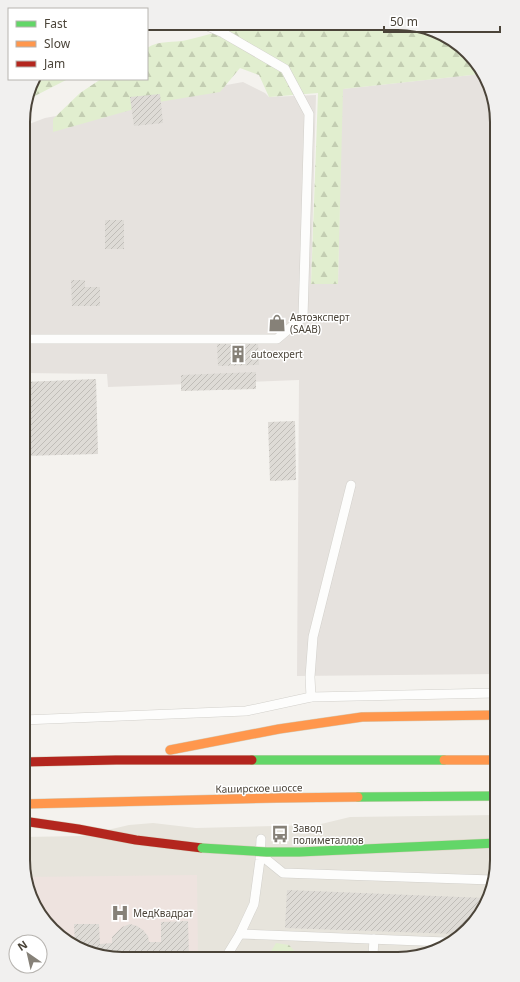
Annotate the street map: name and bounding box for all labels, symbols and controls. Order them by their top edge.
legend [8,8,148,80]
scale bar [384,8,500,34]
text: 50 m [390,13,418,30]
text: Fast [44,15,68,32]
text: Slow [44,35,71,52]
text: Jam [43,55,65,72]
place label: Автоэксперт (SAAB) [290,310,350,336]
shop icon: Автоэксперт (SAAB) [267,313,287,333]
building icon: autoexpert [228,344,248,364]
place label: autoexpert [251,347,303,361]
street label: Каширское шоссе [215,780,303,796]
place label: Завод полиметаллов [293,821,364,847]
bus stop icon: Завод полиметаллов [270,824,290,844]
hospital icon: МедКвадрат [110,903,130,923]
place label: МедКвадрат [133,906,194,920]
north arrow [8,934,48,974]
text: N [14,937,30,954]

